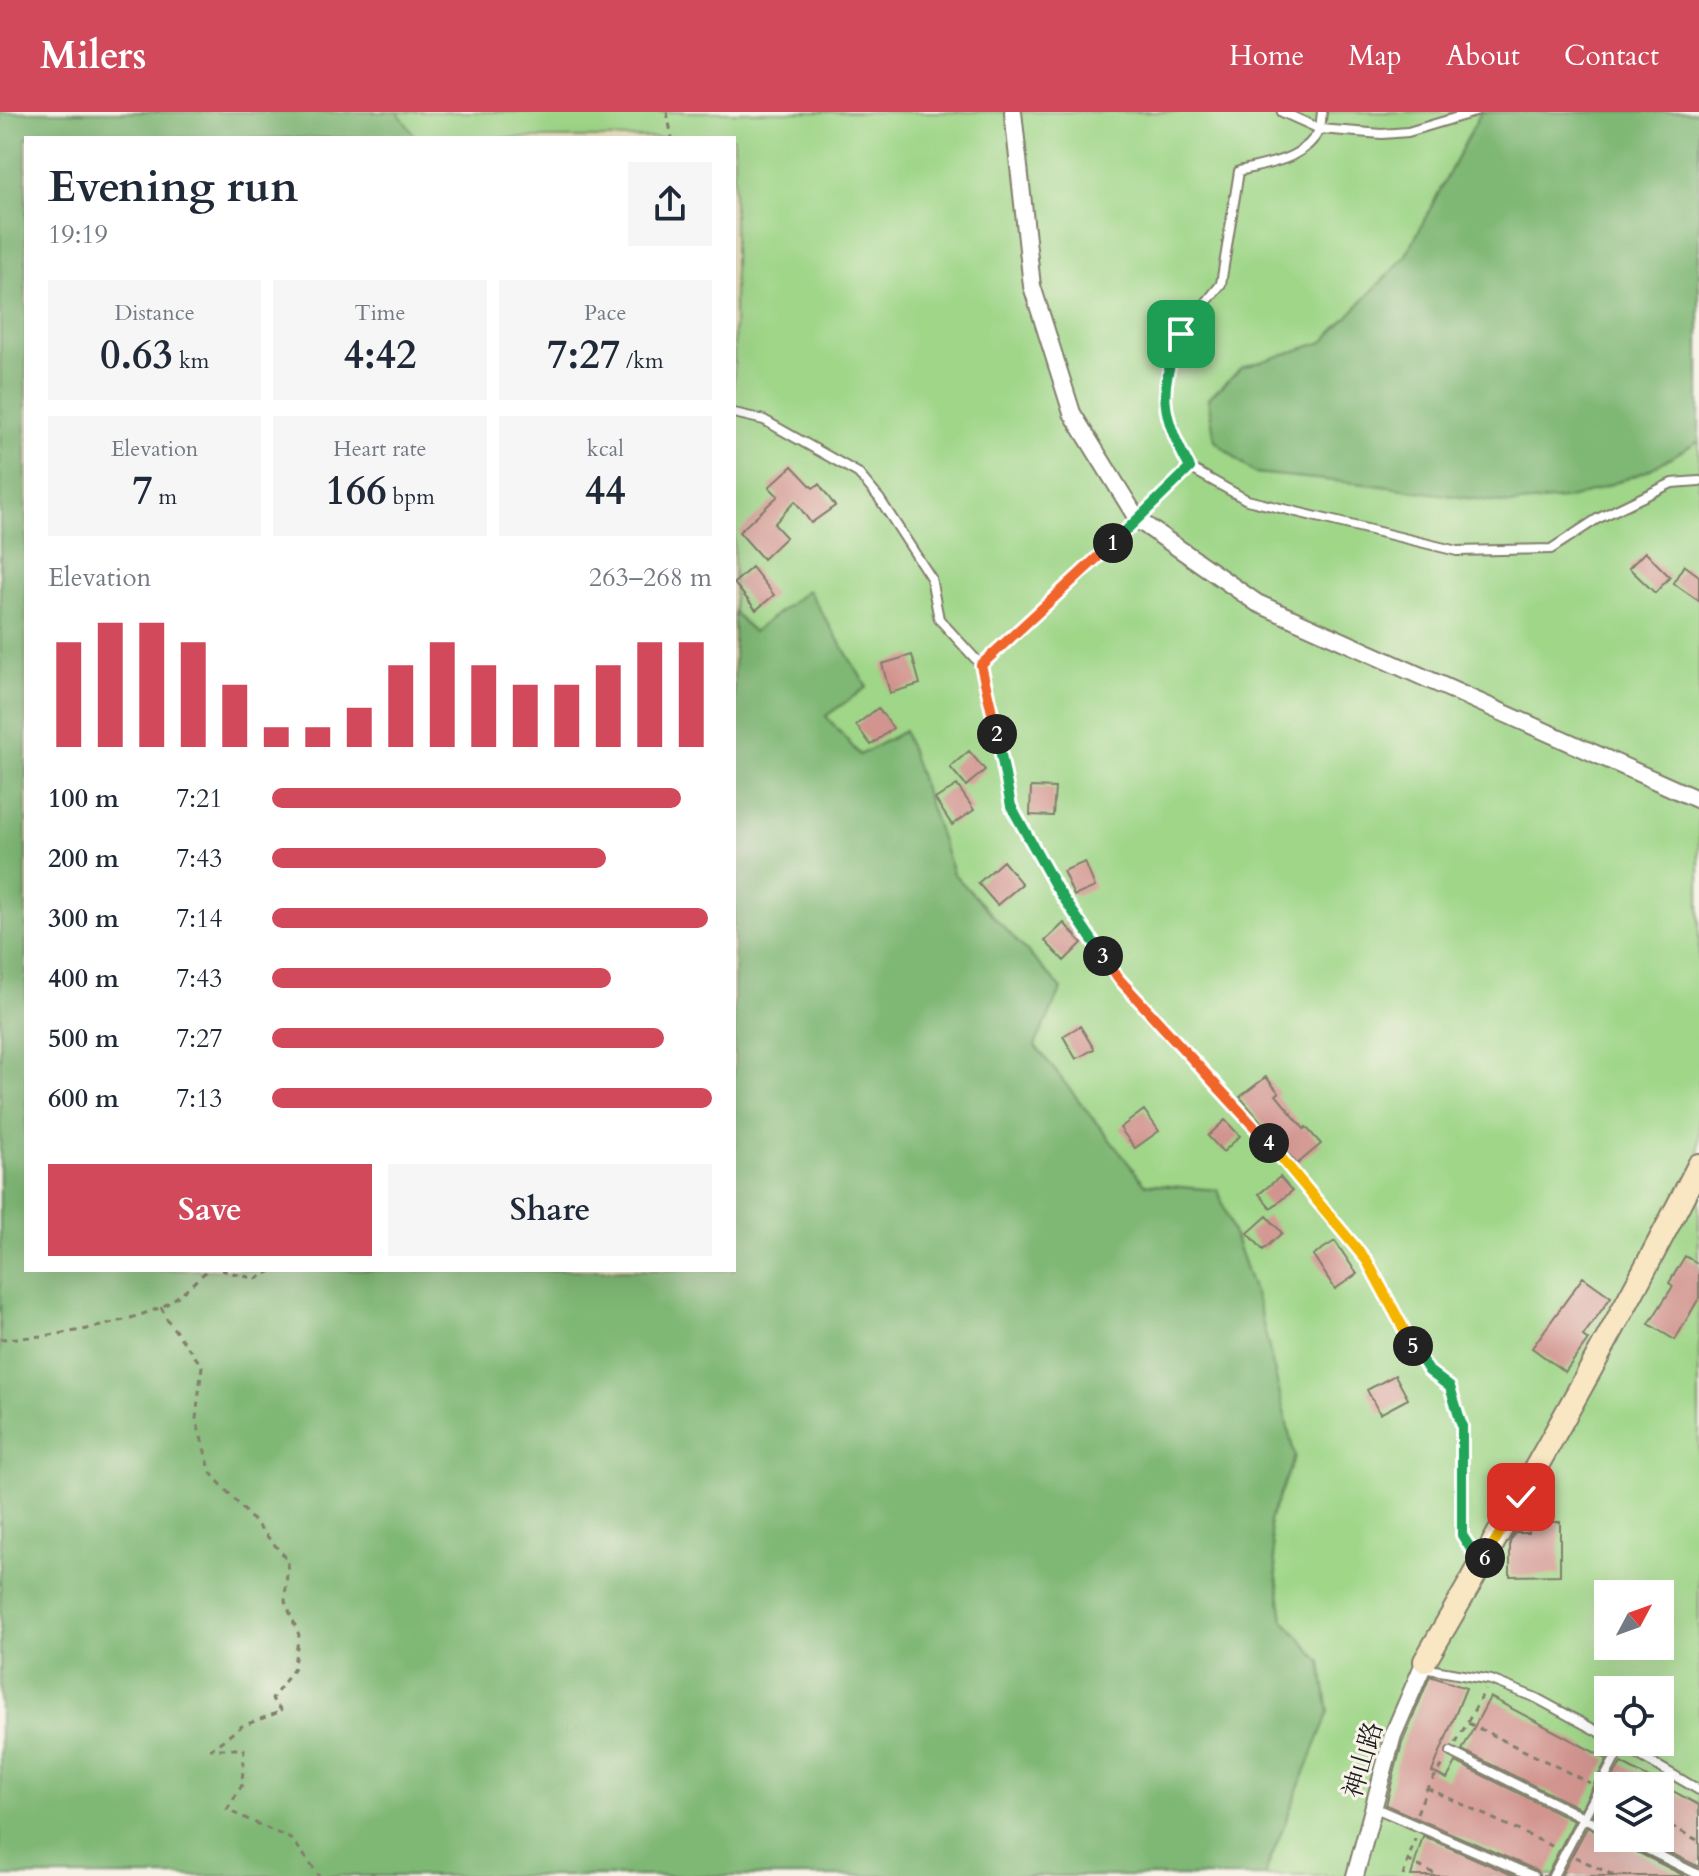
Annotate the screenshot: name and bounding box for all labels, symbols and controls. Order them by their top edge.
text: Milers [40,30,147,82]
text: Home [1229,37,1304,75]
text: Map [1348,37,1402,75]
text: About [1446,37,1520,75]
text: Contact [1564,37,1659,75]
text: Evening run [48,157,298,217]
button: share [628,162,712,246]
text: 19:19 [48,217,108,252]
text: Distance [114,298,195,328]
text: Time [355,298,405,328]
text: Pace [584,298,627,328]
pin [1147,300,1215,368]
icon: arrive [1159,312,1203,356]
text: 0.63 [100,328,173,383]
text: 4:42 [343,328,417,383]
text: 7:27 [547,328,620,383]
text: km [173,346,209,376]
text: /km [620,346,664,376]
text: Elevation [111,434,198,464]
text: Heart rate [333,434,427,464]
text: kcal [587,434,624,464]
text: 7 [132,464,153,519]
text: 166 [325,464,387,519]
text: 44 [585,464,626,519]
text: m [153,482,177,512]
text: bpm [387,482,435,512]
pin: 1 [1093,523,1133,563]
text: 1 [1107,528,1119,558]
text: Elevation [48,560,151,595]
text: 263–268 m [589,560,712,595]
pin: 2 [977,714,1017,754]
text: 2 [991,719,1003,749]
text: 100 m [48,781,119,816]
text: 7:21 [176,781,223,816]
text: 200 m [48,841,119,876]
text: 7:43 [176,841,223,876]
text: 300 m [48,901,119,936]
text: 7:14 [176,901,223,936]
pin: 3 [1083,936,1123,976]
text: 3 [1097,941,1109,971]
text: 400 m [48,961,119,996]
text: 7:43 [176,961,223,996]
text: 500 m [48,1021,119,1056]
text: 7:27 [176,1021,223,1056]
text: 600 m [48,1081,119,1116]
text: 7:13 [176,1081,223,1116]
pin: 4 [1249,1123,1289,1163]
text: 4 [1263,1128,1275,1158]
button: Save [48,1164,372,1256]
button: Share [388,1164,712,1256]
pin: 5 [1393,1326,1433,1366]
text: 5 [1407,1331,1419,1361]
pin [1487,1463,1555,1531]
icon: check [1499,1475,1543,1519]
pin: 6 [1465,1538,1505,1578]
text: 6 [1479,1543,1491,1573]
north arrow [1594,1580,1674,1660]
map controls [1594,1580,1674,1852]
button: locate [1594,1676,1674,1756]
street label: 神山路 [1335,1718,1391,1802]
button: layers [1594,1772,1674,1852]

